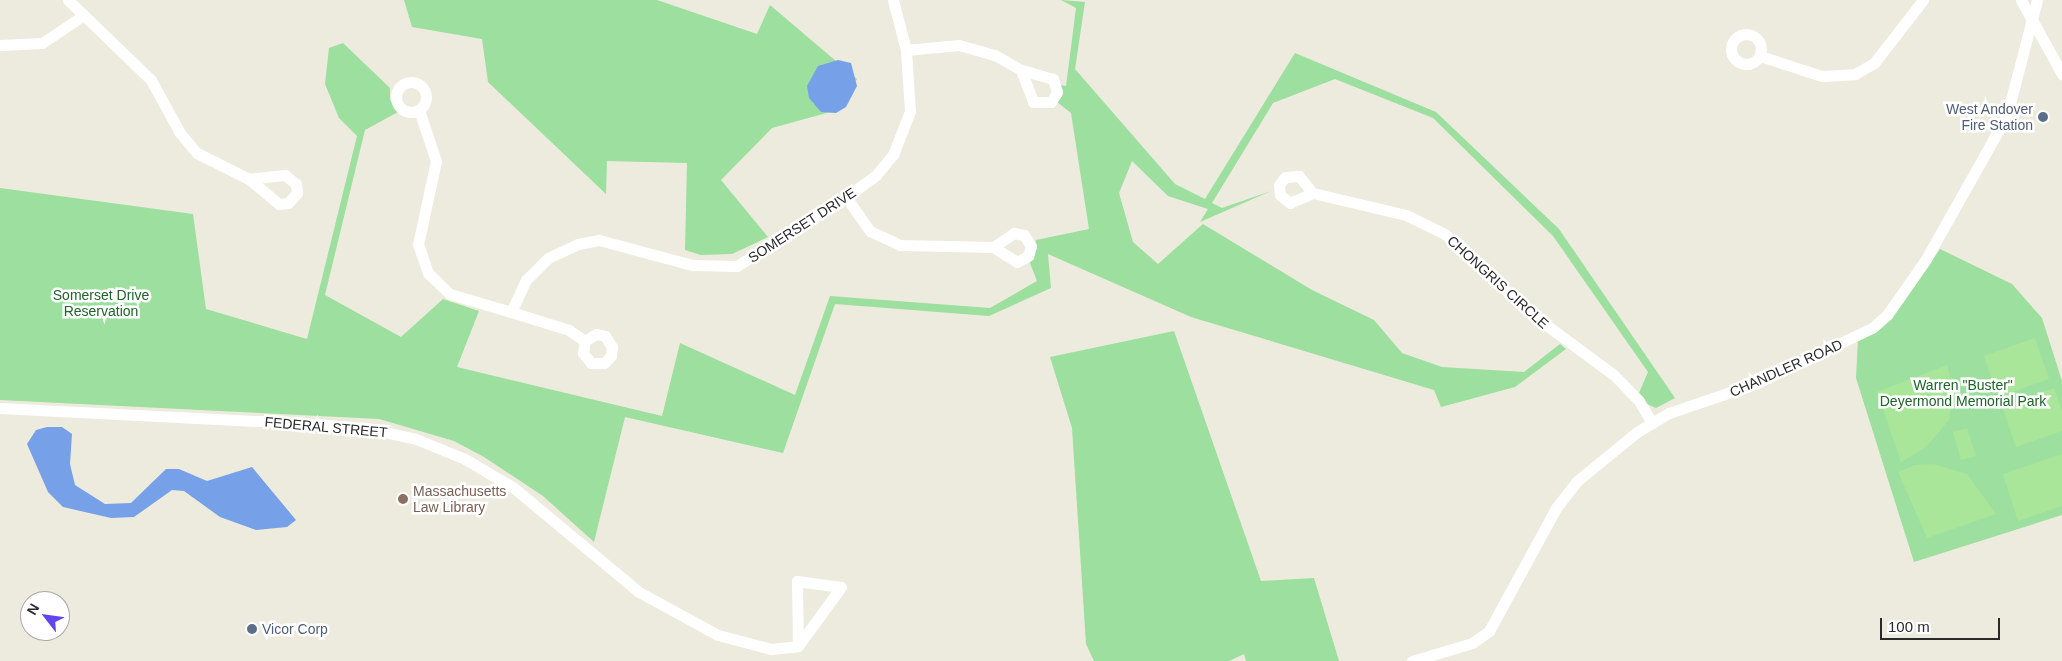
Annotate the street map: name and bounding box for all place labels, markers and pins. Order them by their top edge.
place label: West Andover Fire Station [1945,101,2033,134]
marker: West Andover Fire Station [2037,111,2049,123]
place label: Massachusetts Law Library [413,483,506,516]
marker: Massachusetts Law Library [397,493,409,505]
place label: Vicor Corp [262,621,328,637]
marker: Vicor Corp [246,623,258,635]

